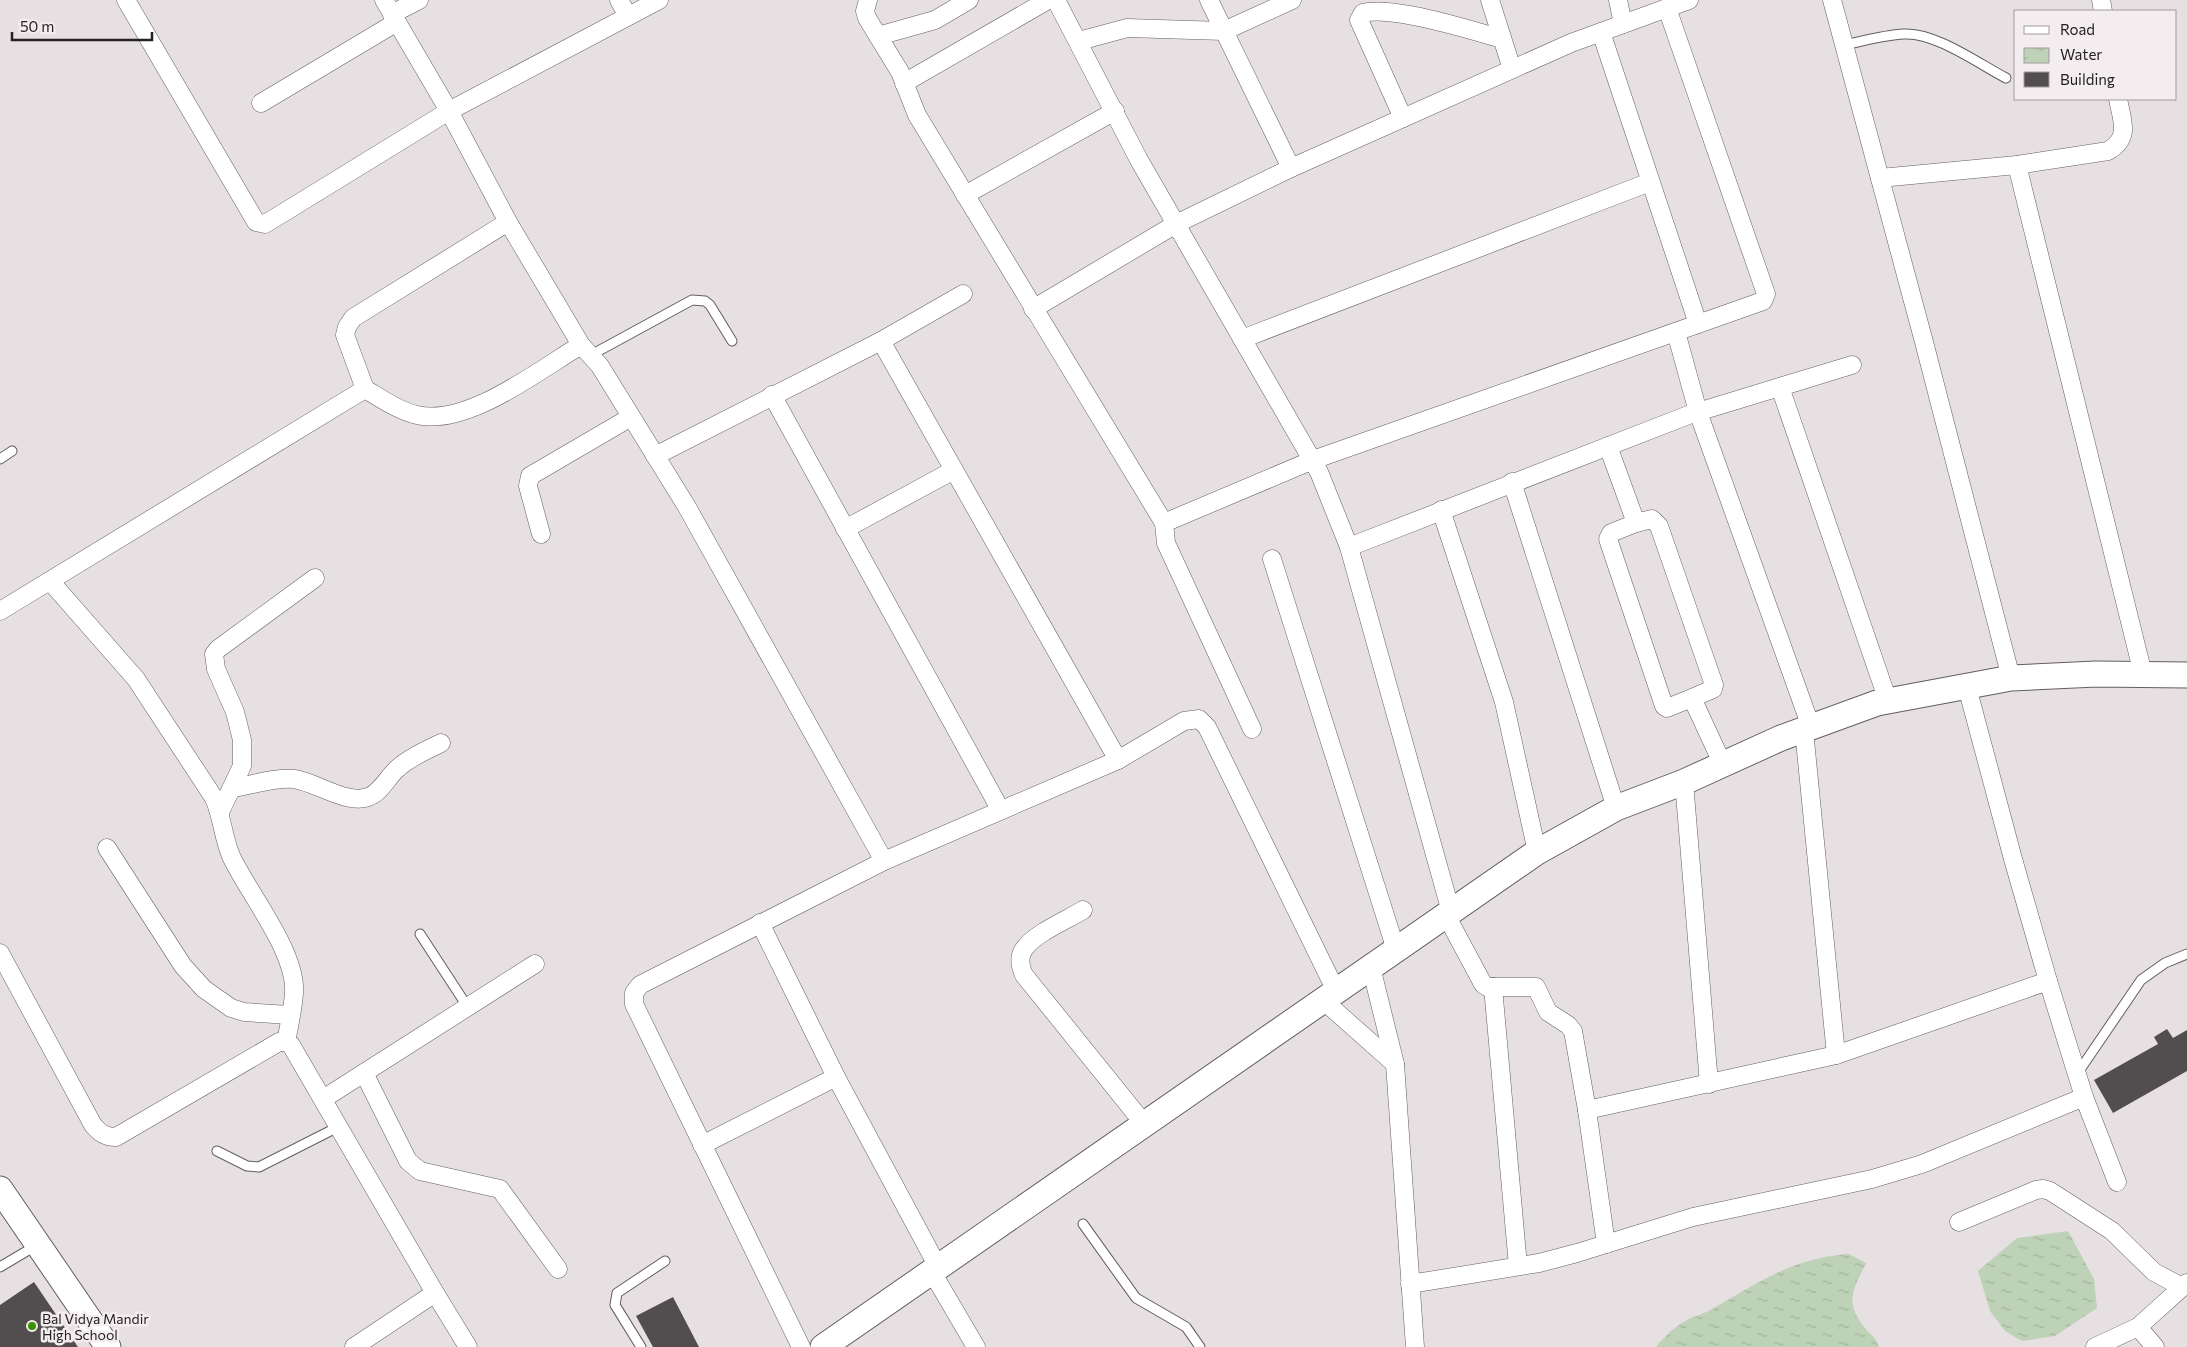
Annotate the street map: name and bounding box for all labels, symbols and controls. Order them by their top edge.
scale bar [12,10,152,42]
legend [2014,10,2177,100]
text: 50 m [20,17,54,35]
text: Road [2060,20,2095,38]
text: Water [2060,45,2102,63]
text: Building [2060,70,2115,88]
place label: Bal Vidya Mandir High School [42,1310,149,1343]
marker: Bal Vidya Mandir High School [26,1320,38,1332]

